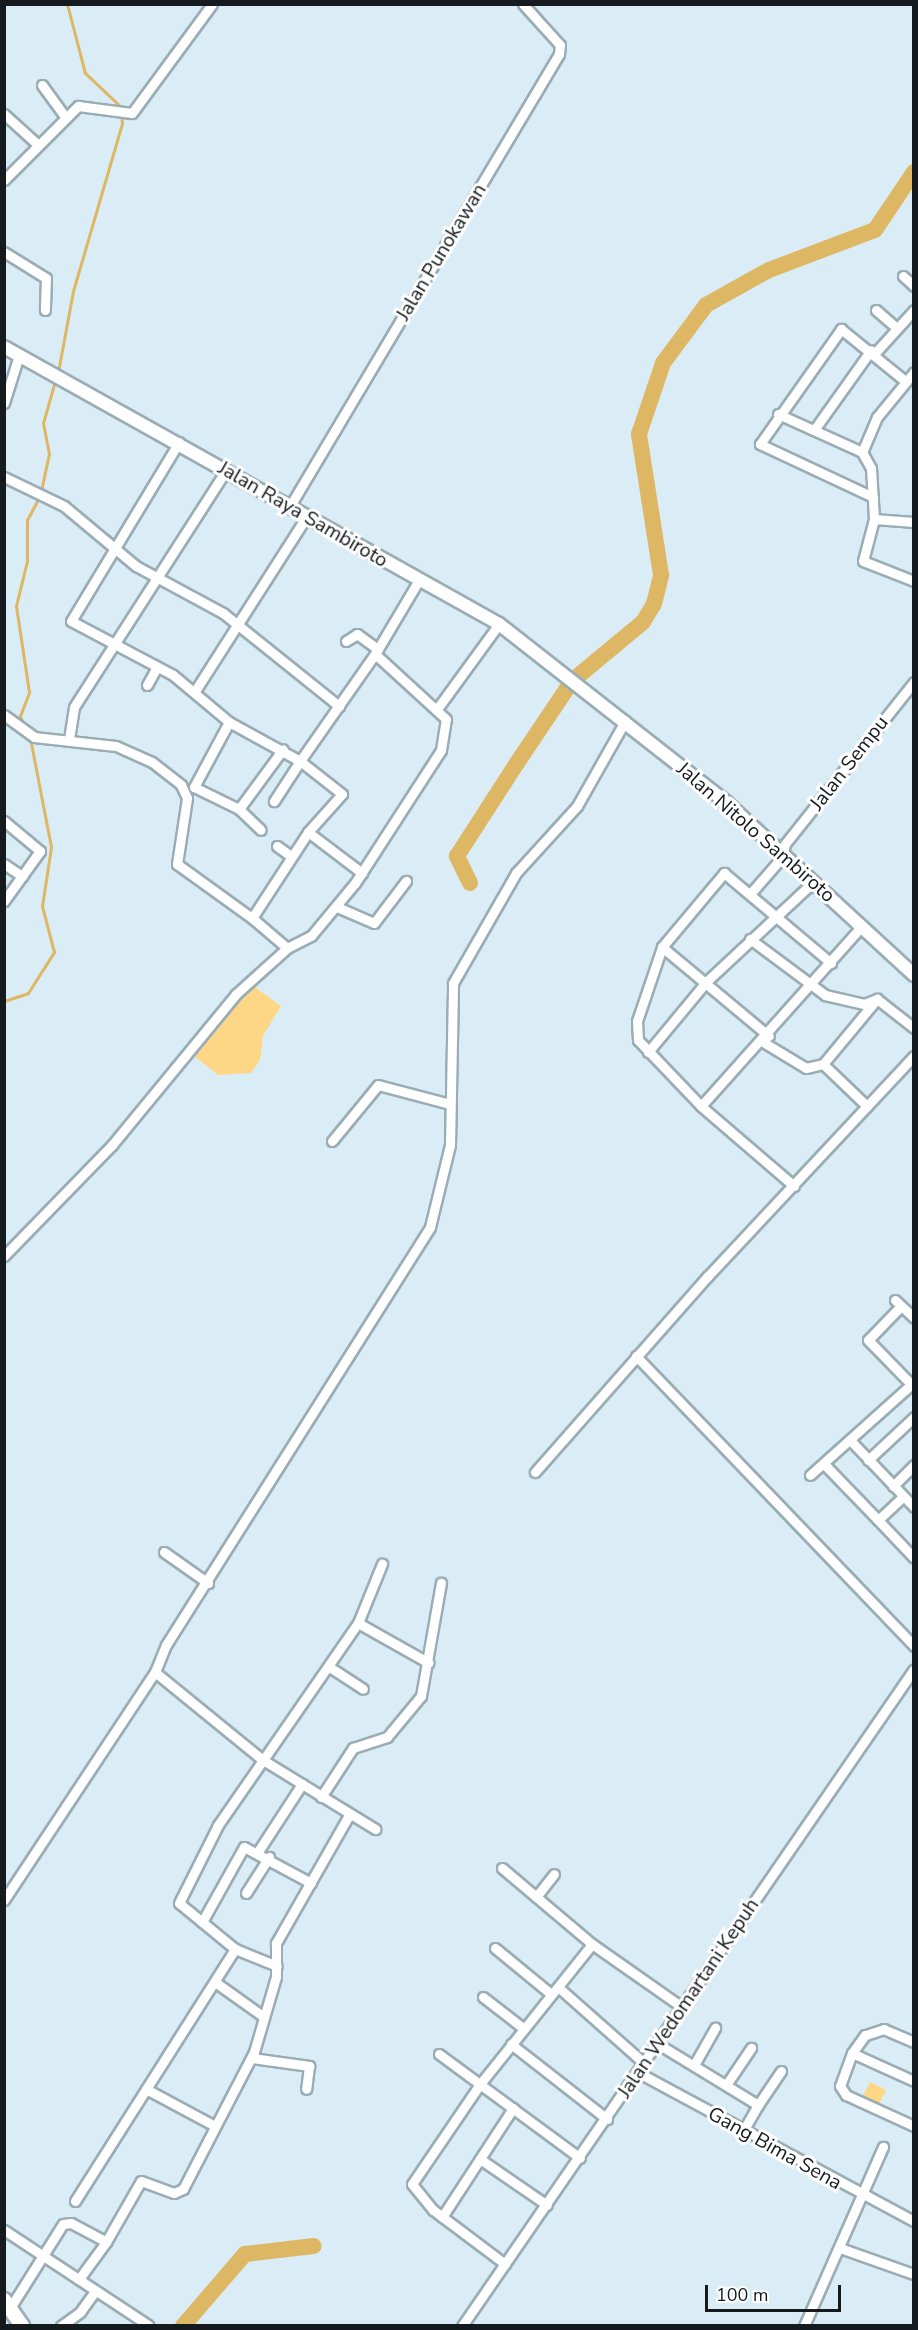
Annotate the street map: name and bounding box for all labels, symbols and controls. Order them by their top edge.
street label: Jalan Punokawan [391,179,491,325]
street label: Jalan Raya Sambiroto [214,456,392,572]
street label: Jalan Sempu [805,711,893,815]
street label: Jalan Nitolo Sambiroto [672,757,840,907]
street label: Jalan Wedomartani Kepuh [612,1894,764,2102]
street label: Gang Bima Sena [704,2101,846,2195]
scale bar [708,2273,844,2311]
text: 100 m [716,2283,768,2307]

